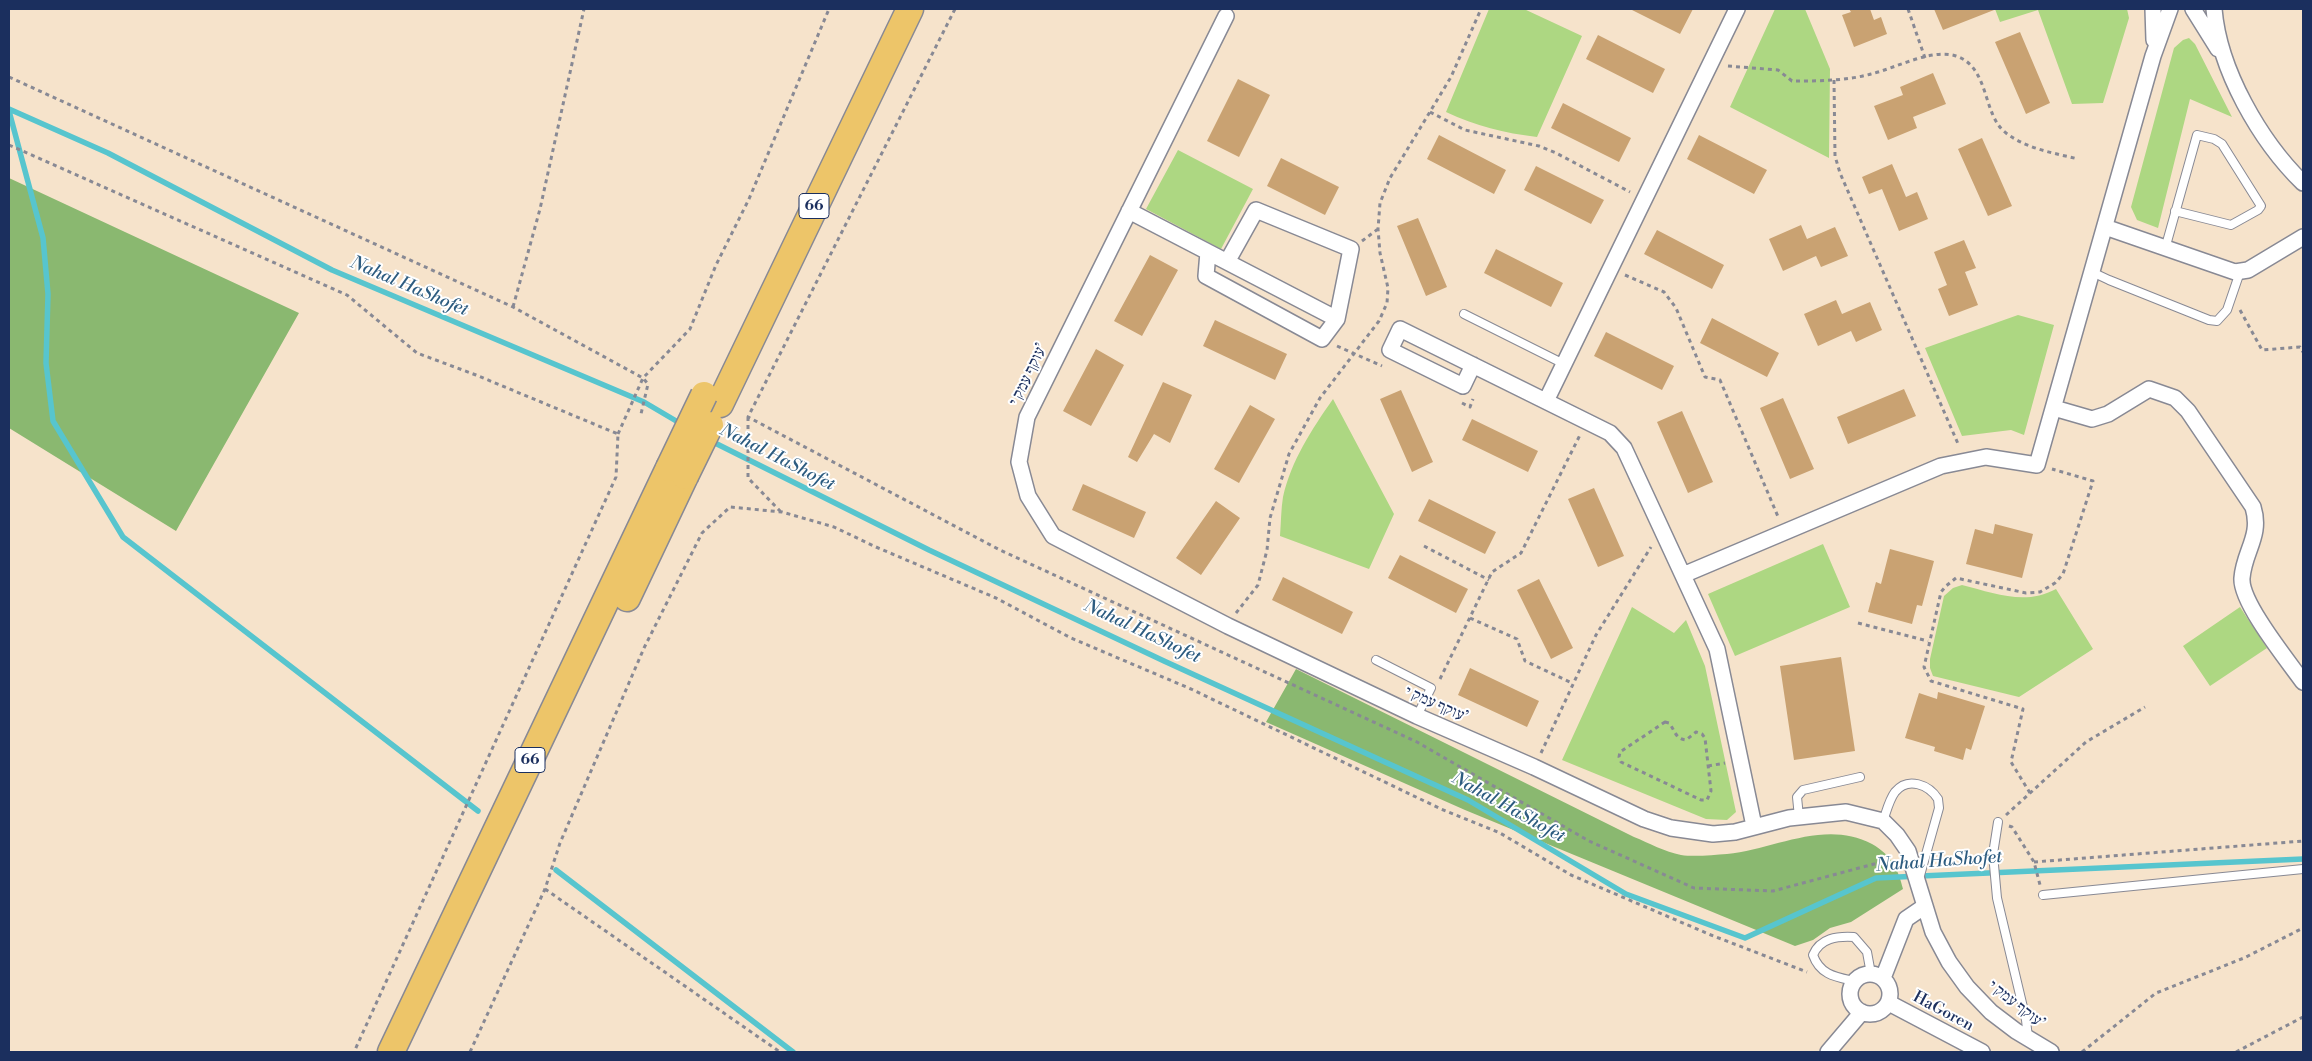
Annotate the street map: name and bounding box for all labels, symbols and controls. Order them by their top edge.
road number: 66 [799,194,829,218]
water label: Nahal HaShofet [347,252,471,322]
street label: עוקף עמק י’ [1006,341,1052,409]
water label: Nahal HaShofet [716,420,838,496]
water label: Nahal HaShofet [1080,595,1204,669]
street label: עוקף עמק י’ [1402,683,1470,727]
road number: 66 [515,748,545,772]
water label: Nahal HaShofet [1447,768,1569,848]
water label: Nahal HaShofet [1875,847,2003,877]
street label: עוקף עמק י’ [1984,977,2048,1033]
street label: HaGoren [1909,988,1977,1036]

